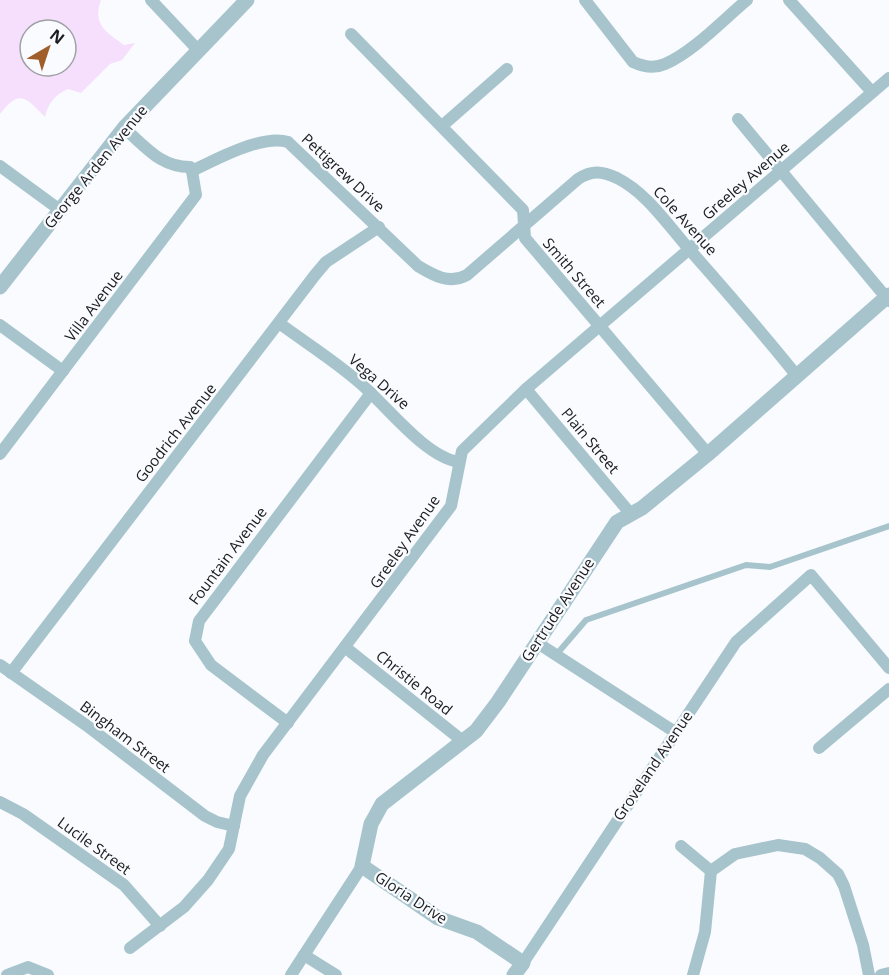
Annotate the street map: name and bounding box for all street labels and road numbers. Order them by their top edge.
street label: George Arden Avenue [39,100,151,232]
street label: Pettigrew Drive [298,129,390,216]
street label: Greeley Avenue [697,137,793,224]
street label: Cole Avenue [649,181,722,259]
street label: Smith Street [539,233,611,311]
street label: Villa Avenue [60,266,127,345]
street label: Vega Drive [345,349,414,413]
street label: Goodrich Avenue [130,379,220,486]
street label: Plain Street [557,403,624,477]
street label: Greeley Avenue [365,491,444,592]
street label: Fountain Avenue [184,502,271,609]
street label: Gertrude Avenue [516,554,598,665]
street label: Christie Road [372,645,457,719]
street label: Bingham Street [76,696,175,777]
street label: Groveland Avenue [608,707,696,824]
street label: Lucile Street [54,812,135,879]
street label: Gloria Drive [371,866,452,928]

